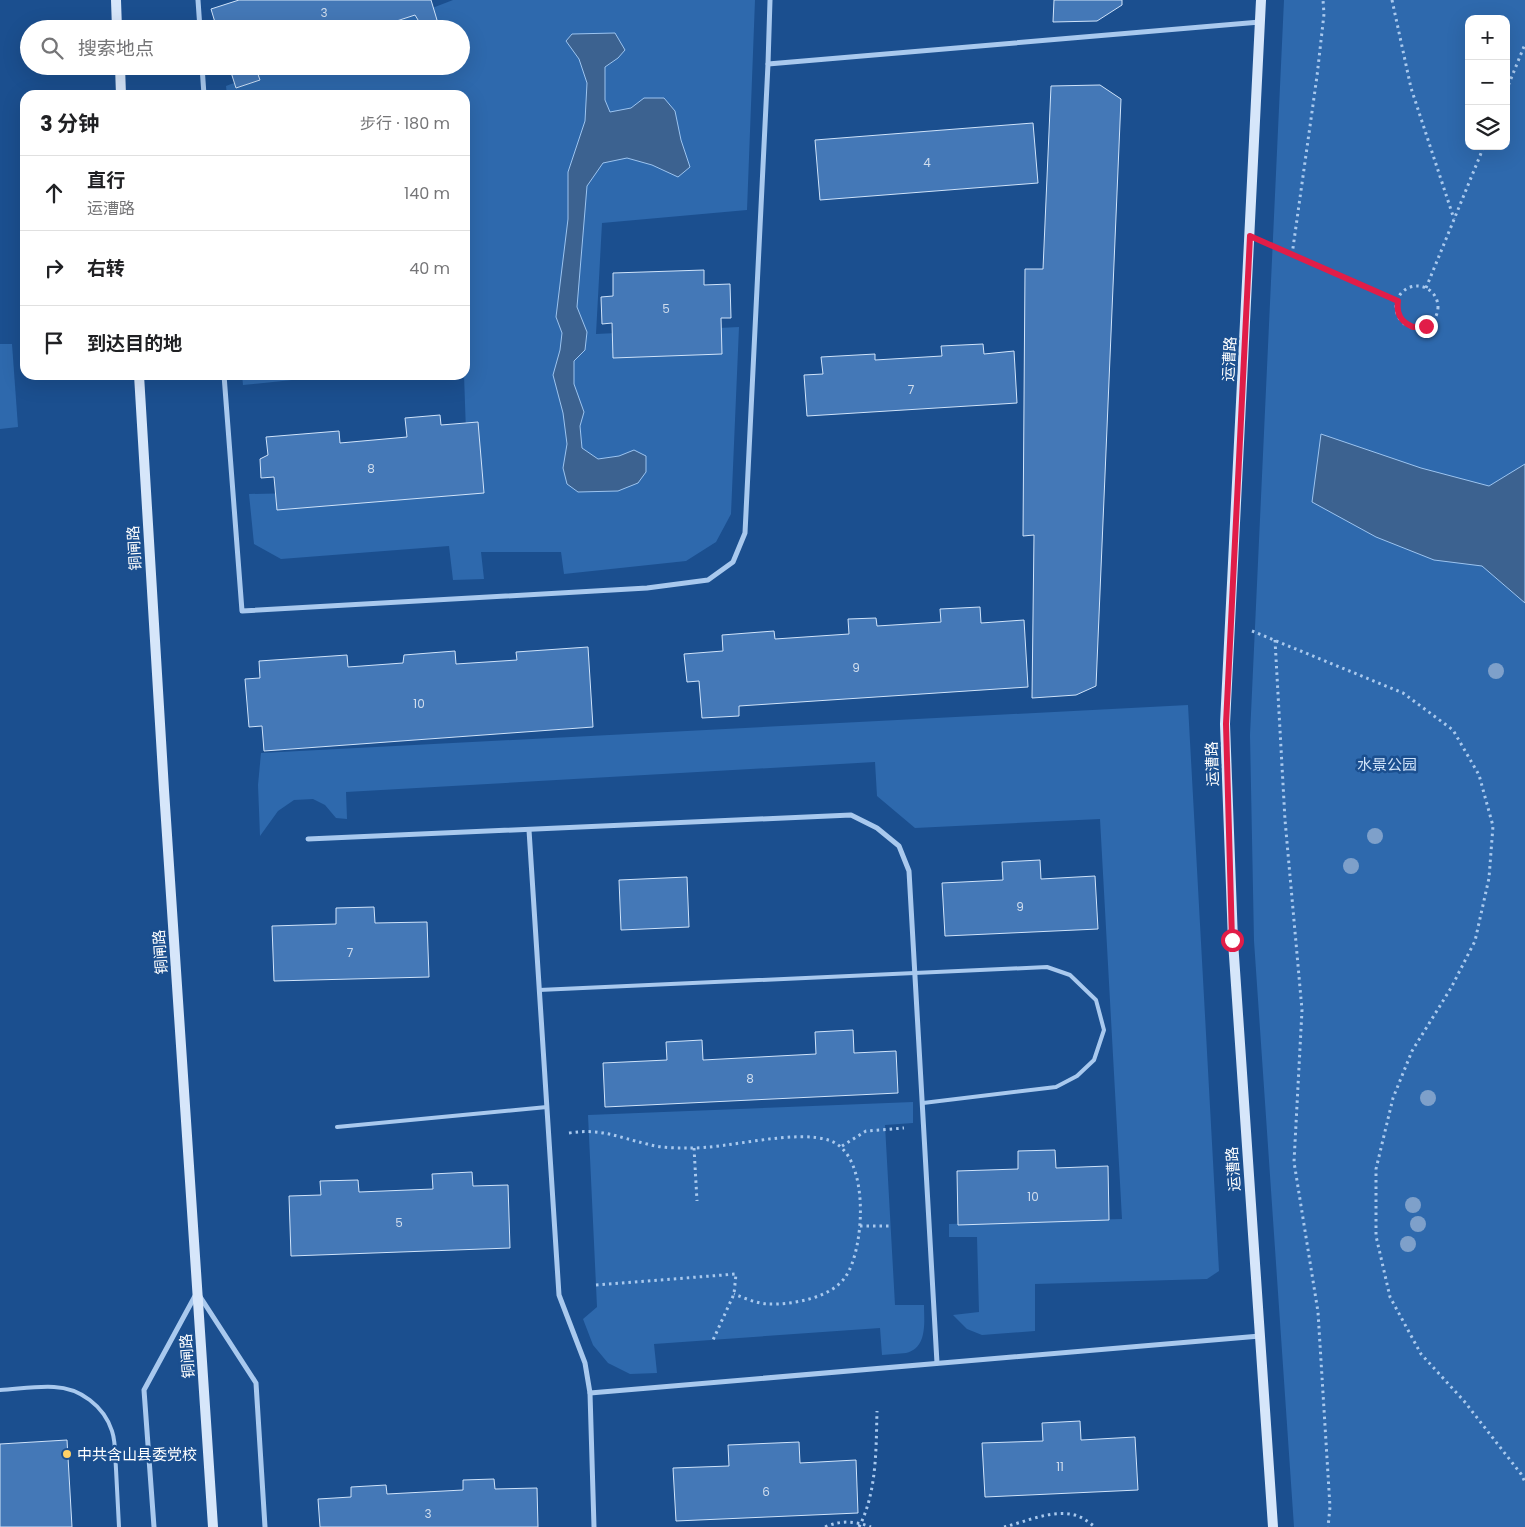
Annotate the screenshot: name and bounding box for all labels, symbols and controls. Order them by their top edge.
house number: 3 [320,4,328,21]
map controls [1465,15,1510,150]
button: + [1465,15,1510,60]
search box [20,20,470,75]
icon: search [38,34,66,62]
text: 搜索地点 [78,35,154,62]
button: − [1465,60,1510,105]
button: layers [1465,105,1510,150]
text: 3 分钟 [40,109,99,138]
text: 步行 · 180 m [360,112,450,135]
house number: 4 [923,154,931,171]
text: 直行 [87,167,125,194]
icon: ahead [40,179,68,207]
text: 140 m [404,182,450,205]
text: 运漕路 [87,197,135,220]
icon: right [40,254,68,282]
text: 右转 [87,255,125,282]
text: 40 m [409,257,450,280]
house number: 5 [662,300,670,317]
route end [1415,315,1438,338]
icon: arrive [40,329,68,357]
text: 到达目的地 [87,330,182,357]
street label: 运漕路 [1217,336,1241,382]
house number: 7 [908,381,915,398]
house number: 8 [367,460,375,477]
street label: 铜闸路 [122,525,146,571]
house number: 9 [852,659,860,676]
house number: 10 [413,695,425,712]
street label: 运漕路 [1201,741,1223,787]
park label: 水景公园 [1357,754,1417,775]
house number: 9 [1016,898,1024,915]
street label: 铜闸路 [148,929,172,975]
route start [1221,929,1244,952]
house number: 7 [347,944,354,961]
house number: 8 [746,1070,754,1087]
street label: 运漕路 [1221,1146,1245,1192]
house number: 10 [1027,1188,1039,1205]
house number: 5 [395,1214,403,1231]
street label: 铜闸路 [175,1333,199,1379]
place label: 中共含山县委党校 [77,1444,197,1465]
marker: 中共含山县委党校 [61,1448,73,1460]
house number: 11 [1056,1458,1064,1475]
house number: 6 [762,1483,770,1500]
house number: 3 [424,1505,432,1522]

